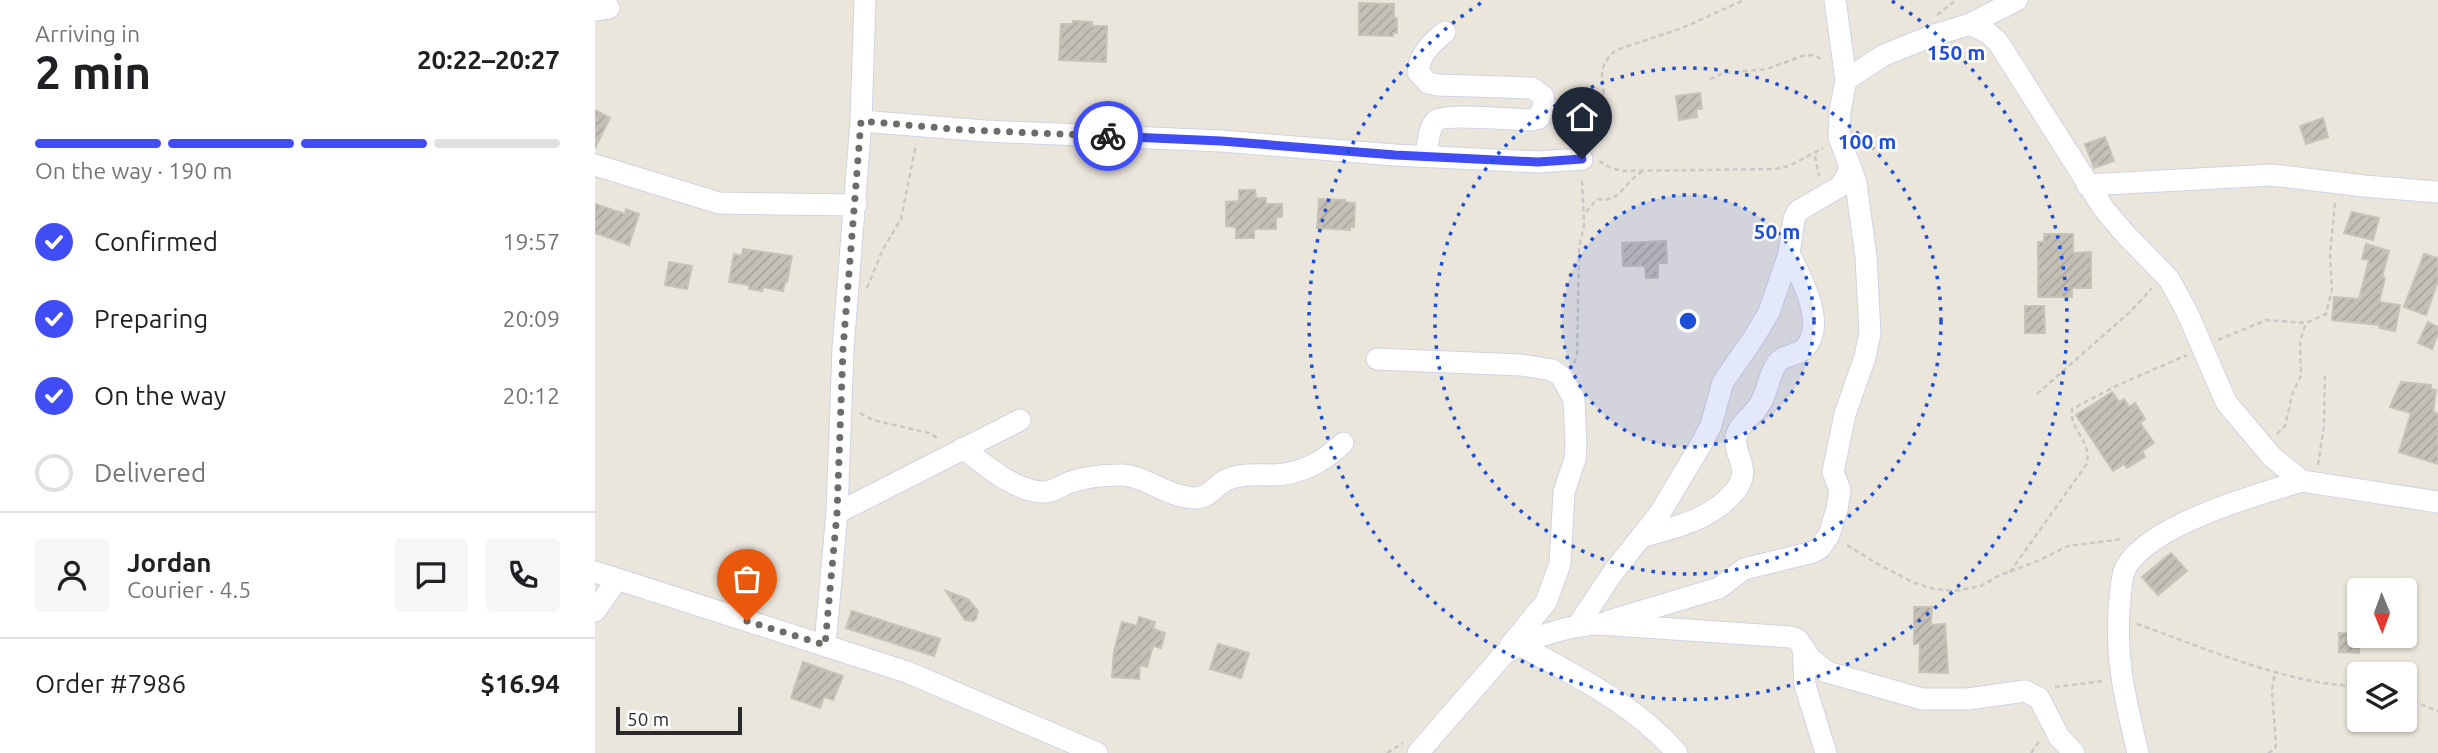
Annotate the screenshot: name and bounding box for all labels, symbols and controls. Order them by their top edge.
text: Arriving in [35,21,140,46]
text: 150 m [1927,40,1985,64]
text: 20:22–20:27 [417,45,560,74]
text: 2 min [35,46,151,98]
pin [1552,87,1612,159]
icon: home [1563,98,1601,136]
courier [1073,101,1143,171]
icon: bike [1089,117,1127,155]
text: 100 m [1838,129,1896,153]
text: On the way · 190 m [35,158,232,183]
text: 50 m [1754,219,1800,243]
icon: check [35,223,73,261]
text: Confirmed [94,227,218,256]
text: 19:57 [502,229,560,254]
icon: check [35,300,73,338]
text: Preparing [94,304,208,333]
text: 20:09 [502,306,560,331]
centre of rings [1676,309,1700,333]
icon: check [35,377,73,415]
text: On the way [94,381,226,410]
text: 20:12 [502,383,560,408]
text: Delivered [94,458,206,487]
button: person [35,538,109,612]
button: chat [394,538,468,612]
button: phone [486,538,560,612]
text: Jordan [127,548,212,577]
pin [717,549,777,621]
icon: bag [728,560,766,598]
text: Courier · 4.5 [127,577,251,602]
north arrow [2347,578,2417,648]
map controls [2347,578,2417,732]
button: layers [2347,662,2417,732]
text: Order #7986 [35,669,186,698]
text: $16.94 [480,669,560,698]
scale bar [616,704,742,736]
text: 50 m [627,708,669,730]

